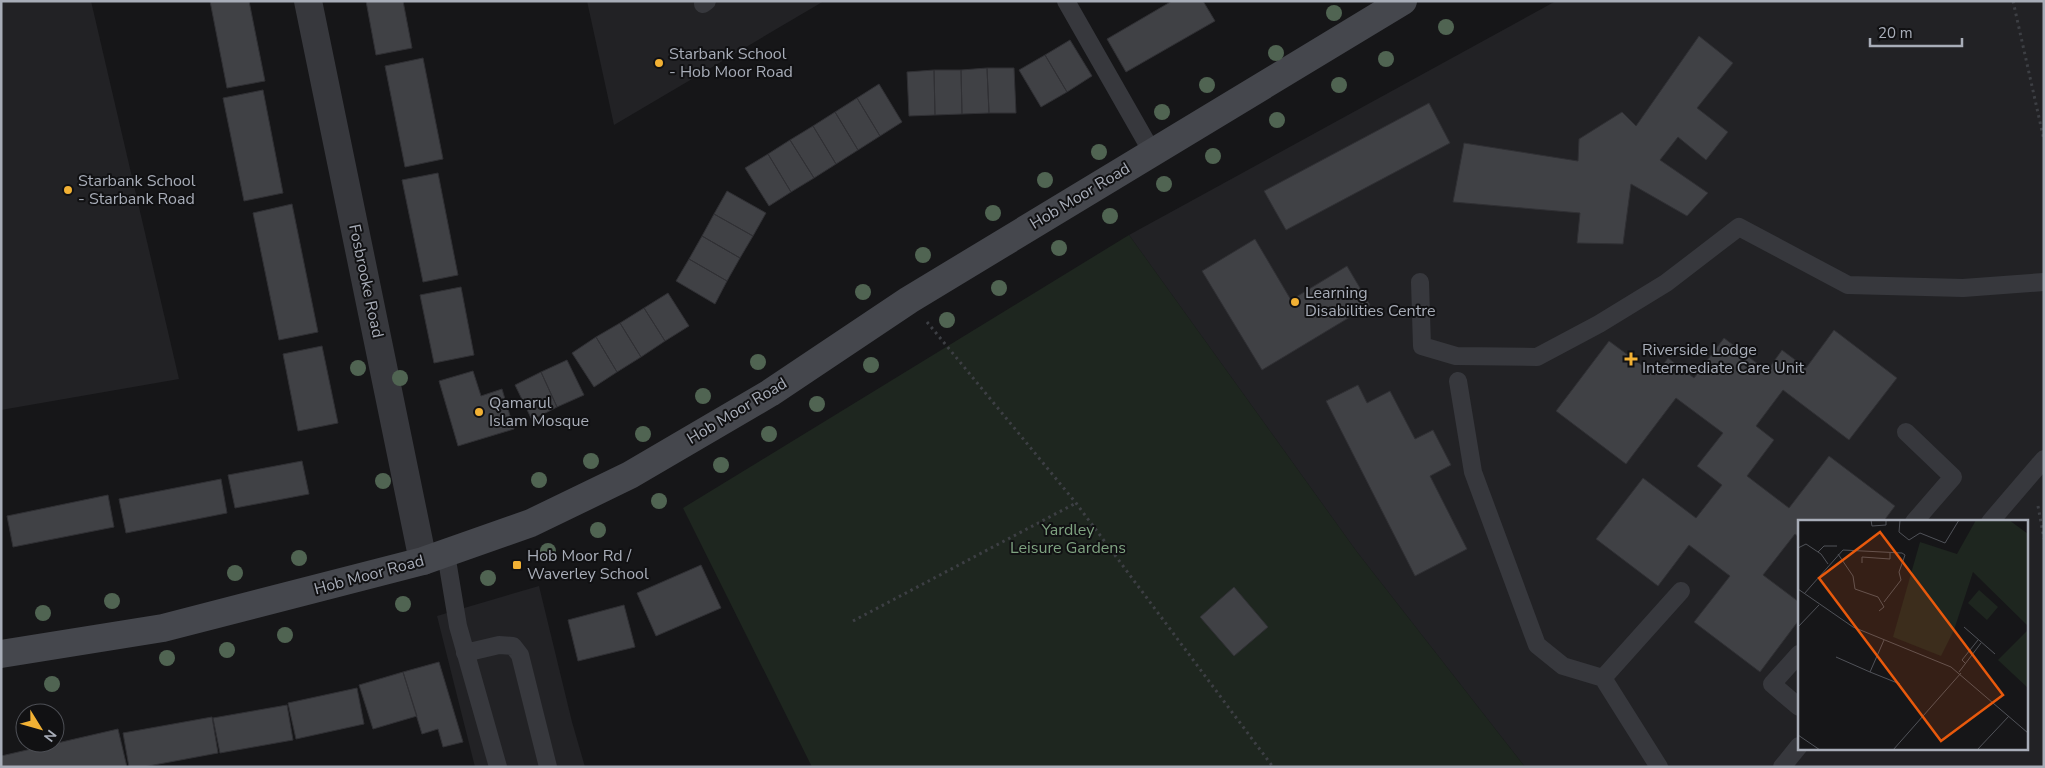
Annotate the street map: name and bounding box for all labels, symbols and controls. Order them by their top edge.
scale bar [1870,15,1962,47]
text: 20 m [1878,23,1913,43]
place label: Starbank School - Hob Moor Road [669,43,793,83]
marker: Starbank School - Hob Moor Road [653,57,665,69]
street label: Hob Moor Road [1026,157,1134,235]
place label: Starbank School - Starbank Road [78,170,196,210]
marker: Starbank School - Starbank Road [62,184,74,196]
street label: Fosbrooke Road [343,222,389,340]
place label: Learning Disabilities Centre [1305,282,1435,322]
marker: Learning Disabilities Centre [1289,296,1301,308]
place label: Riverside Lodge Intermediate Care Unit [1642,339,1804,379]
marker: Riverside Lodge Intermediate Care Unit [1624,352,1638,366]
street label: Hob Moor Road [683,372,791,450]
place label: Qamarul Islam Mosque [489,392,589,432]
marker: Qamarul Islam Mosque [473,406,485,418]
park label: Yardley Leisure Gardens [1010,519,1126,559]
inset map [1798,520,2028,750]
place label: Hob Moor Rd / Waverley School [527,545,649,585]
street label: Hob Moor Road [312,550,426,600]
marker: Hob Moor Rd / Waverley School [511,559,523,571]
north arrow [15,703,65,753]
text: N [39,726,61,745]

